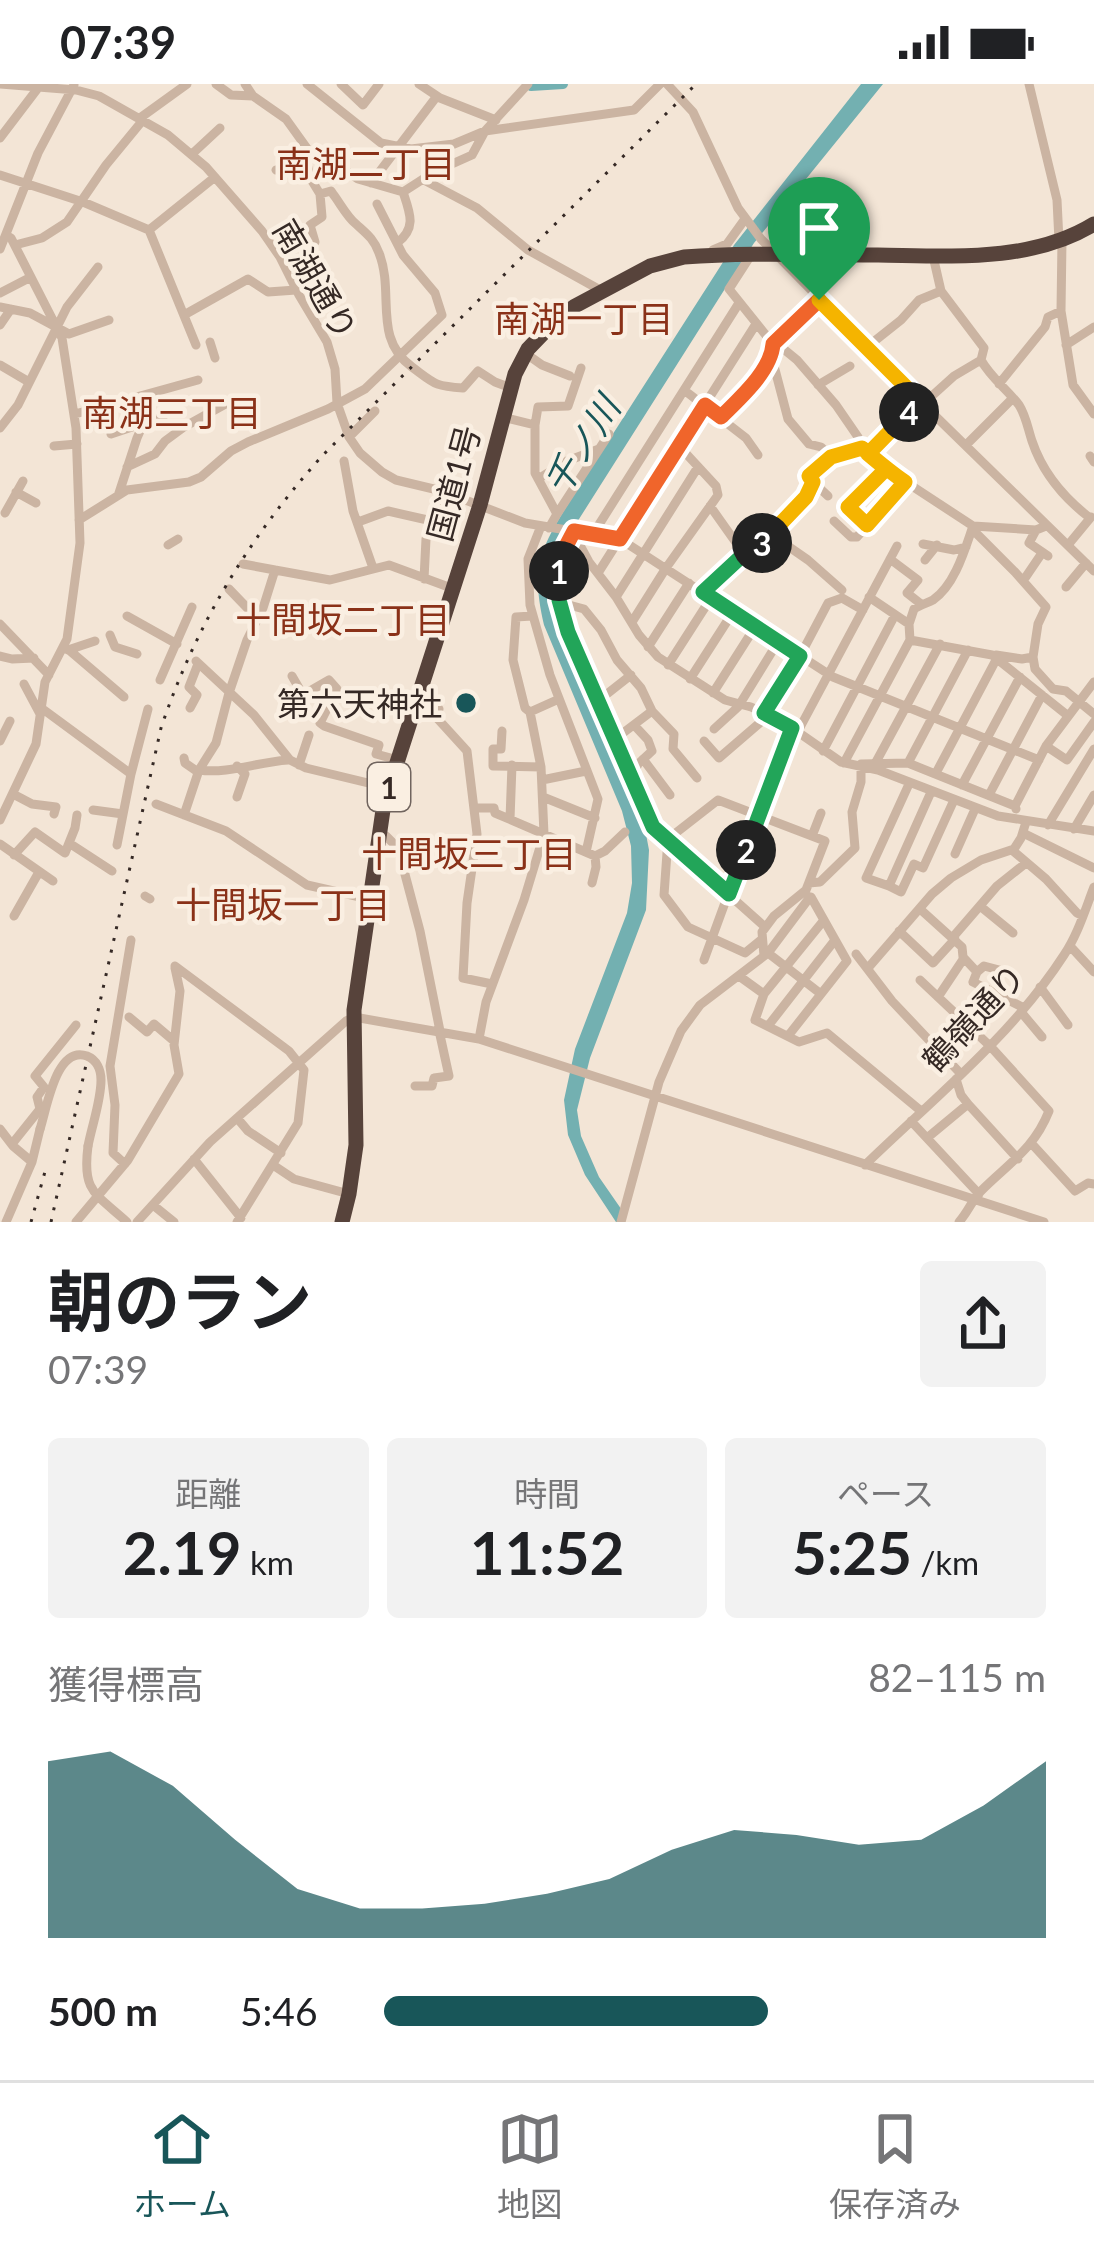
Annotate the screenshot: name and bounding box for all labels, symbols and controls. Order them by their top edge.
text: 07:39 [60,15,176,69]
district label: 南湖二丁目 [276,141,456,185]
pin [768,177,870,300]
icon: arrive [786,195,852,261]
street label: 南湖通り [266,212,366,346]
district label: 南湖一丁目 [494,296,674,340]
pin: 4 [879,382,939,442]
water label: 千ノ川 [534,384,630,502]
district label: 南湖三丁目 [82,390,262,434]
text: 4 [899,392,919,432]
street label: 国道1号 [418,421,488,545]
pin: 3 [732,513,792,573]
text: 3 [752,523,772,563]
pin: 1 [529,541,589,601]
text: 1 [549,551,569,591]
district label: 十間坂二丁目 [235,597,451,641]
place label: 第六天神社 [277,683,442,723]
marker: 第六天神社 [453,690,479,716]
road number: 1 [368,763,410,811]
pin: 2 [716,820,776,880]
text: 2 [736,830,756,870]
district label: 十間坂三丁目 [361,831,577,875]
district label: 十間坂一丁目 [175,882,391,926]
street label: 鶴嶺通り [913,955,1033,1079]
text: 朝のラン [48,1261,312,1340]
button: share [920,1261,1046,1387]
text: 07:39 [48,1346,148,1392]
text: 距離 [175,1473,241,1513]
text: 時間 [514,1473,580,1513]
text: ペース [837,1473,934,1513]
text: 2.19 [123,1516,241,1588]
text: 11:52 [470,1516,624,1588]
text: 5:25 [792,1516,912,1588]
text: km [241,1542,294,1582]
text: /km [912,1542,979,1582]
text: 82–115 m [868,1654,1046,1700]
text: 獲得標高 [48,1661,204,1707]
text: 500 m [48,1988,158,2034]
text: 5:46 [240,1988,318,2034]
tab: ホーム [133,2106,231,2226]
tab: 地図 [497,2106,563,2226]
tab: 保存済み [829,2106,961,2226]

